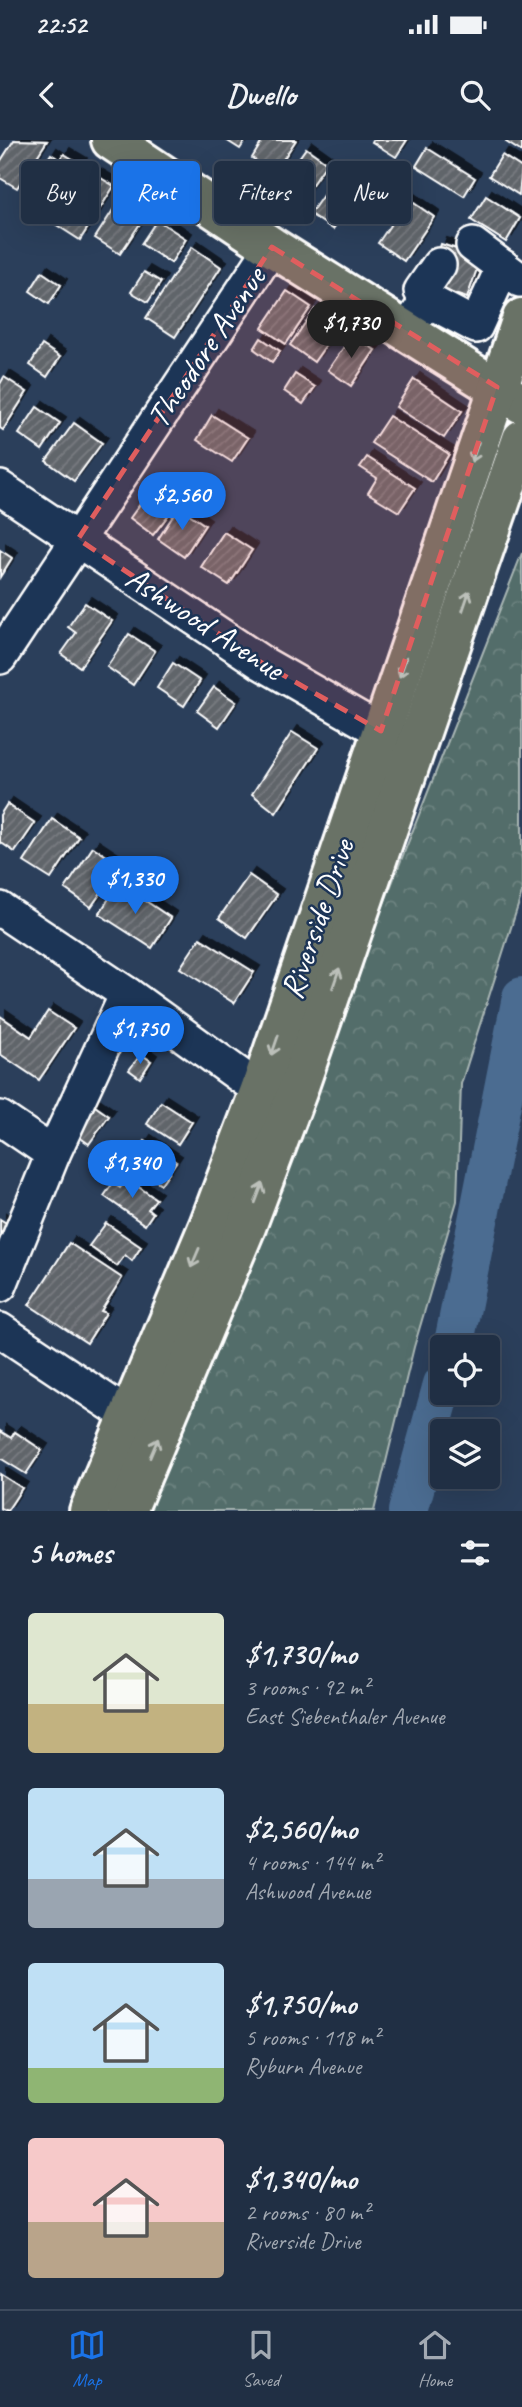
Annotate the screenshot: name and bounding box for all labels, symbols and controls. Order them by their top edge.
text: 22:52 [35,8,87,41]
text: Dwello [226,74,296,115]
icon: back [28,76,66,114]
icon: search [456,76,494,114]
chip: Buy [21,161,99,224]
chip: Rent [113,161,200,224]
chip: Filters [214,161,314,224]
chip: New [328,161,411,224]
street label: Theodore Avenue [137,257,276,435]
pin: $1,730 [294,300,408,360]
text: $1,730 [323,308,379,337]
one-way arrow [468,440,480,462]
pin: $2,560 [125,472,239,532]
text: $2,560 [154,480,210,509]
street label: Ashwood Avenue [118,556,294,691]
one-way arrow [461,591,473,613]
one-way arrow [396,656,408,678]
street label: Riverside Drive [270,832,365,1004]
pin: $1,330 [78,856,192,916]
text: $1,330 [107,864,163,893]
one-way arrow [331,968,343,990]
pin: $1,750 [83,1006,197,1066]
text: $1,750 [112,1014,168,1043]
one-way arrow [268,1034,280,1056]
pin: $1,340 [75,1140,189,1200]
text: $1,340 [104,1148,160,1177]
one-way arrow [254,1182,267,1204]
one-way arrow [188,1247,201,1269]
map controls [430,1335,500,1489]
button: locate [430,1335,500,1405]
button: layers [430,1419,500,1489]
one-way arrow [148,1438,161,1459]
text: 5 homes [28,1534,112,1572]
icon: filters [456,1534,494,1572]
text: $1,730/mo [245,1635,357,1673]
icon: home [84,1641,168,1725]
text: 3 rooms · 92 m² [245,1673,369,1702]
text: East Siebenthaler Avenue [245,1702,444,1731]
text: $2,560/mo [245,1810,357,1848]
icon: home [84,1816,168,1900]
text: 4 rooms · 144 m² [245,1848,380,1877]
text: Ashwood Avenue [245,1877,370,1906]
text: $1,750/mo [245,1985,356,2023]
icon: home [84,1991,168,2075]
text: 5 rooms · 118 m² [245,2023,380,2052]
text: Ryburn Avenue [245,2052,361,2081]
text: $1,340/mo [245,2160,357,2198]
icon: home [84,2166,168,2250]
text: 2 rooms · 80 m² [245,2198,369,2227]
text: Riverside Drive [245,2227,360,2256]
tab: Map [68,2326,106,2392]
tab: Saved [242,2326,280,2392]
tab: Home [416,2326,454,2392]

